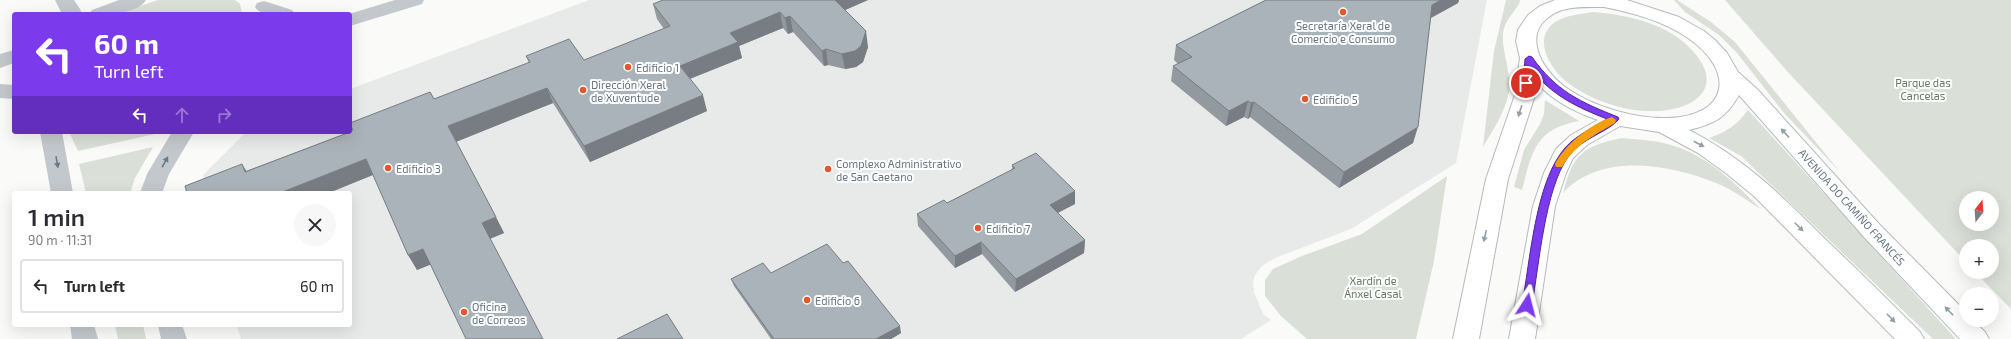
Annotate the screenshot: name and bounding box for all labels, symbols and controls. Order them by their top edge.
marker: Secretaría Xeral de Comercio e Consumo [1338,7,1348,17]
place label: Secretaría Xeral de Comercio e Consumo [1291,19,1395,45]
text: 60 m [94,26,159,60]
icon: left [28,28,80,80]
text: Turn left [94,60,164,82]
place label: Edificio 1 [636,61,679,74]
marker: Edificio 1 [623,62,633,72]
pin [1509,66,1543,100]
icon: arrive [1515,72,1537,94]
park label: Parque das Cancelas [1895,76,1951,102]
place label: Dirección Xeral de Xuventude [591,78,667,104]
marker: Dirección Xeral de Xuventude [578,85,588,95]
place label: Edificio 5 [1313,93,1358,106]
marker: Edificio 5 [1300,94,1310,104]
icon: left [129,104,151,126]
icon: ahead [171,104,193,126]
icon: right [213,104,235,126]
one-way arrow [1517,105,1523,117]
one-way arrow [1780,128,1790,138]
one-way arrow [1693,141,1705,147]
street label: AVENIDA DO CAMIÑO FRANCÉS [1796,146,1908,268]
one-way arrow [54,156,60,168]
one-way arrow [162,156,168,168]
place label: Complexo Administrativo de San Caetano [836,157,962,183]
place label: Edificio 3 [396,162,441,175]
marker: Edificio 3 [383,163,393,173]
marker: Complexo Administrativo de San Caetano [823,164,833,174]
north arrow [1959,191,1999,231]
map controls [1959,191,1999,327]
text: 1 min [28,202,85,231]
button: close [294,204,336,246]
place label: Edificio 7 [986,222,1031,235]
one-way arrow [1794,222,1804,232]
marker: Edificio 7 [973,223,983,233]
one-way arrow [1481,230,1487,242]
text: 90 m · 11:31 [28,232,92,248]
button: + [1959,239,1999,279]
park label: Xardín de Ánxel Casal [1344,274,1402,300]
icon: left [30,275,52,297]
text: Turn left [64,277,125,295]
text: 60 m [300,277,334,295]
position arrow [1506,284,1548,326]
button: − [1959,287,1999,327]
place label: Edificio 6 [815,294,860,307]
marker: Edificio 6 [802,295,812,305]
place label: Oficina de Correos [472,300,526,326]
one-way arrow [1944,306,1954,316]
marker: Oficina de Correos [459,307,469,317]
one-way arrow [1886,313,1896,323]

